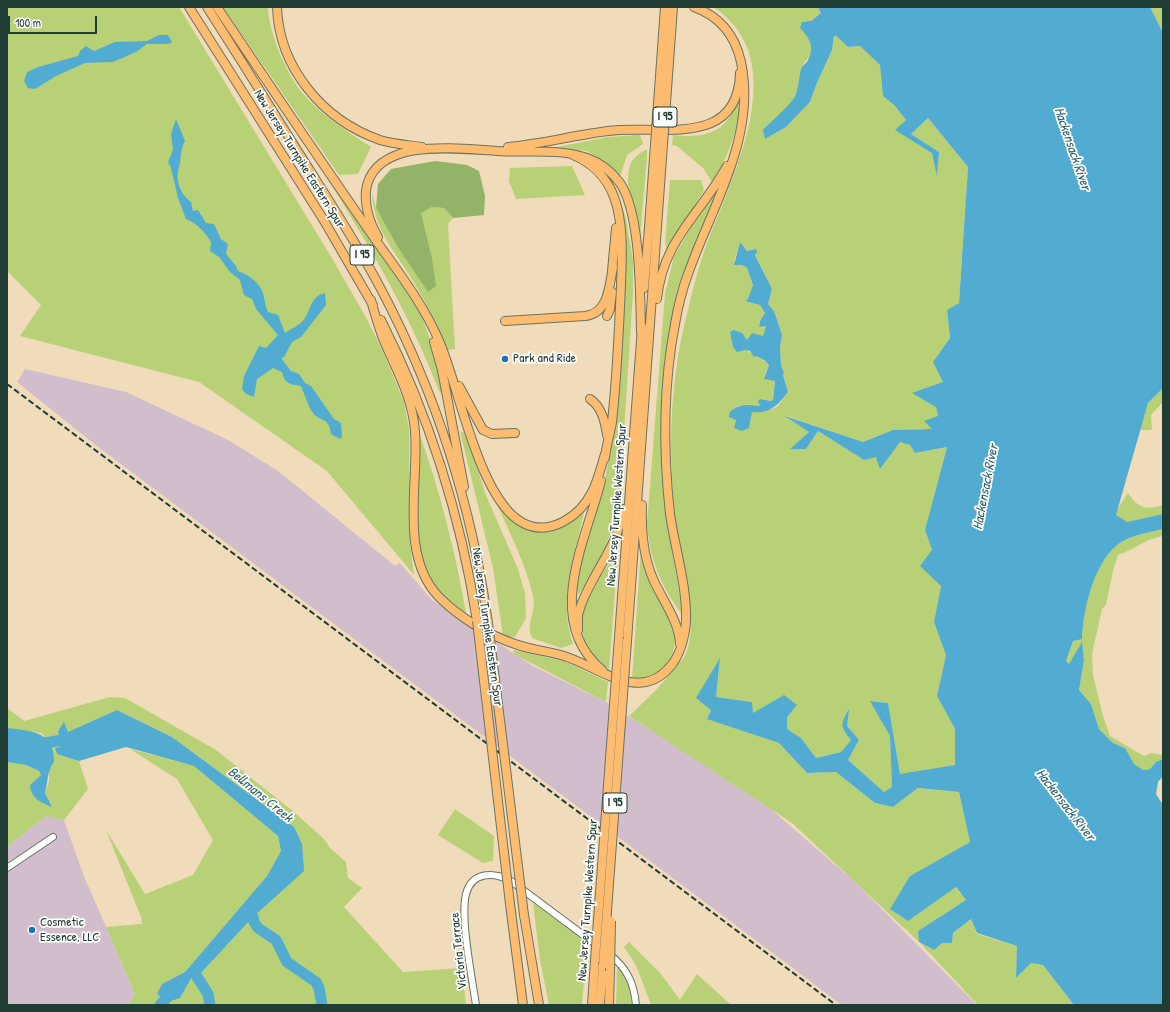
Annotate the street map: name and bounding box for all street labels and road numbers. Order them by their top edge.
street label: New Jersey Turnpike Eastern Spur [250,87,348,231]
road number: I 95 [653,107,677,127]
road number: I 95 [350,245,374,265]
street label: New Jersey Turnpike Western Spur [604,423,630,587]
street label: New Jersey Turnpike Eastern Spur [468,547,506,707]
road number: I 95 [603,793,627,813]
street label: New Jersey Turnpike Western Spur [575,818,601,982]
street label: Victoria Terrace [447,912,471,990]

